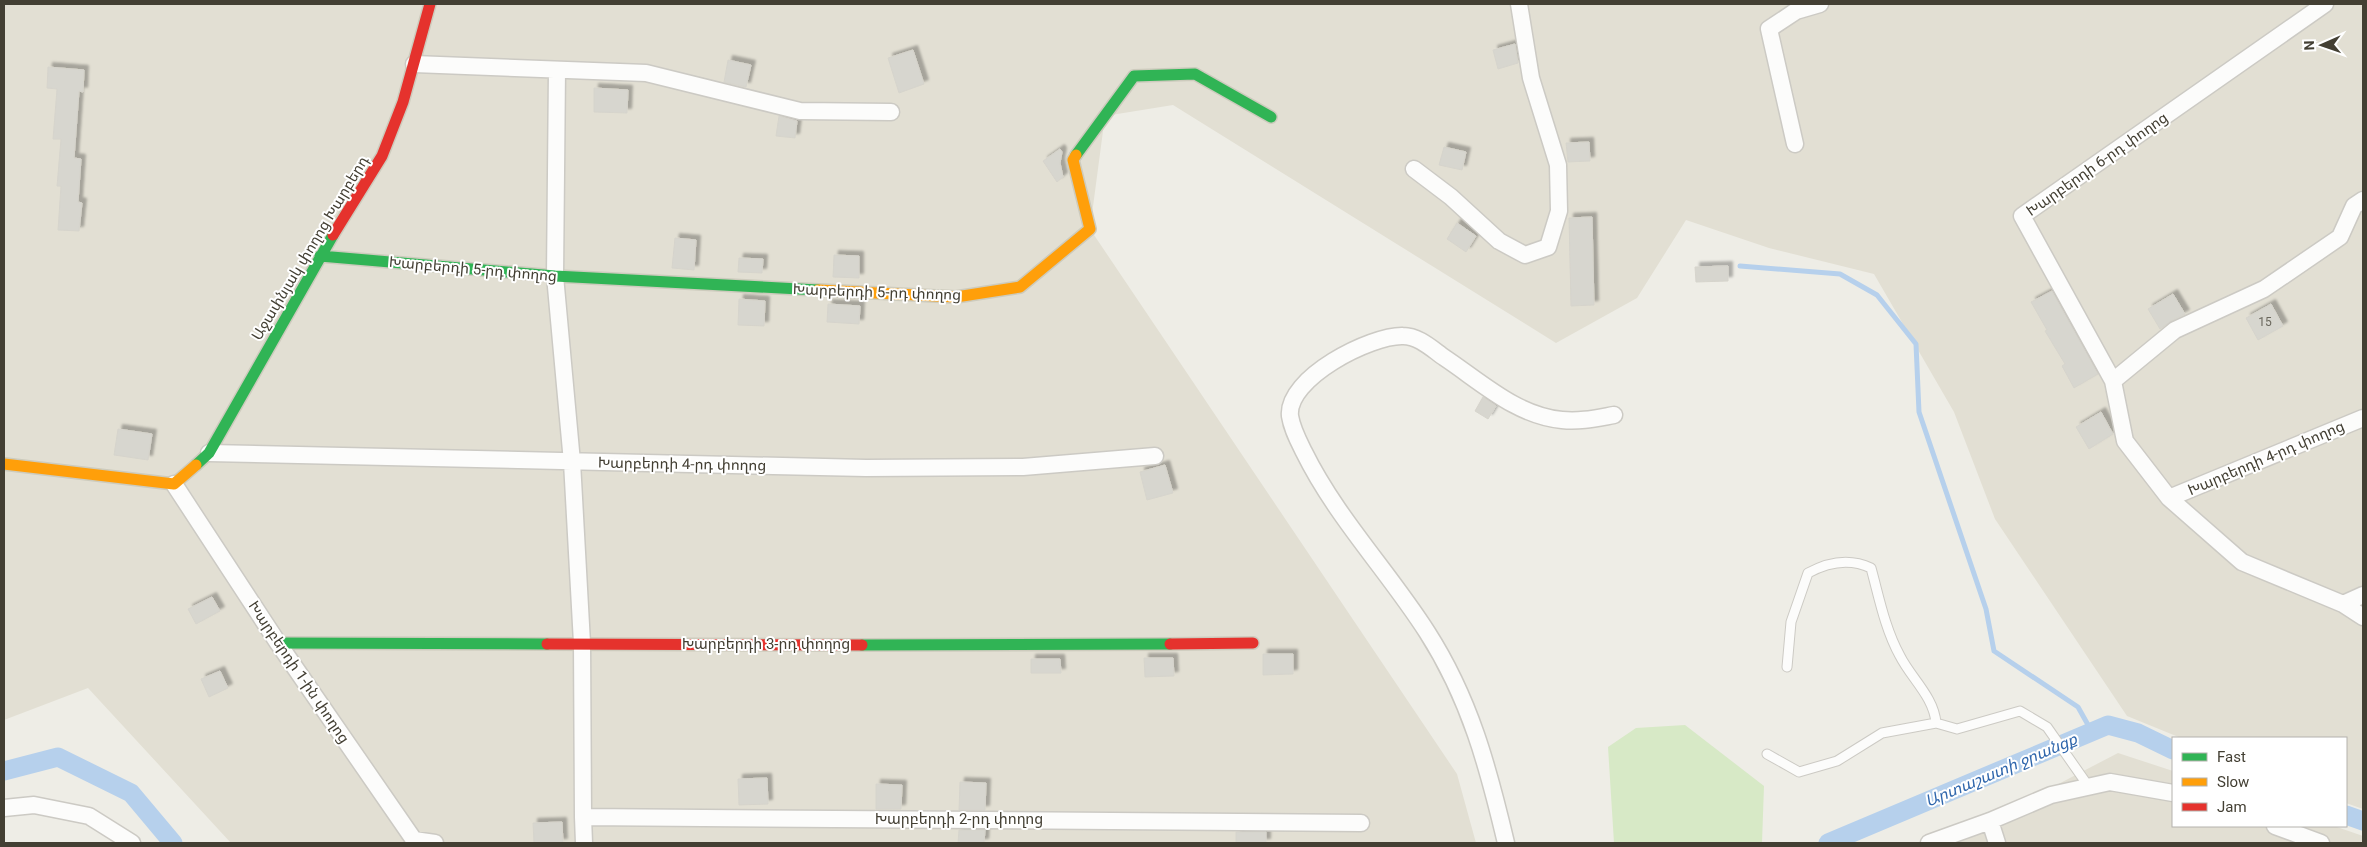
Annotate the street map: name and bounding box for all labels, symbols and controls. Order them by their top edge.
north arrow [2297,20,2347,70]
text: N [2301,40,2317,51]
street label: Խարբերդի 6-րդ փողոց [2023,108,2171,220]
street label: Աջափնյակ փողոց Խարբերդ [248,152,373,344]
street label: Խարբերդի 5-րդ փողոց [388,253,558,285]
street label: Խարբերդի 5-րդ փողոց [792,280,962,304]
house number: 15 [2258,315,2272,329]
street label: Խարբերդի 4-րդ փողոց [2185,417,2347,499]
street label: Խարբերդի 4-րդ փողոց [598,454,766,474]
street label: Խարբերդի 1-ին փողոց [245,597,353,747]
street label: Խարբերդի 3-րդ փողոց [682,635,850,653]
water label: Արտաշատի ջրանցք [1922,729,2081,811]
legend [2172,737,2347,827]
text: Fast [2217,748,2246,766]
text: Slow [2217,773,2249,791]
text: Jam [2217,798,2247,816]
street label: Խարբերդի 2-րդ փողոց [875,810,1043,828]

